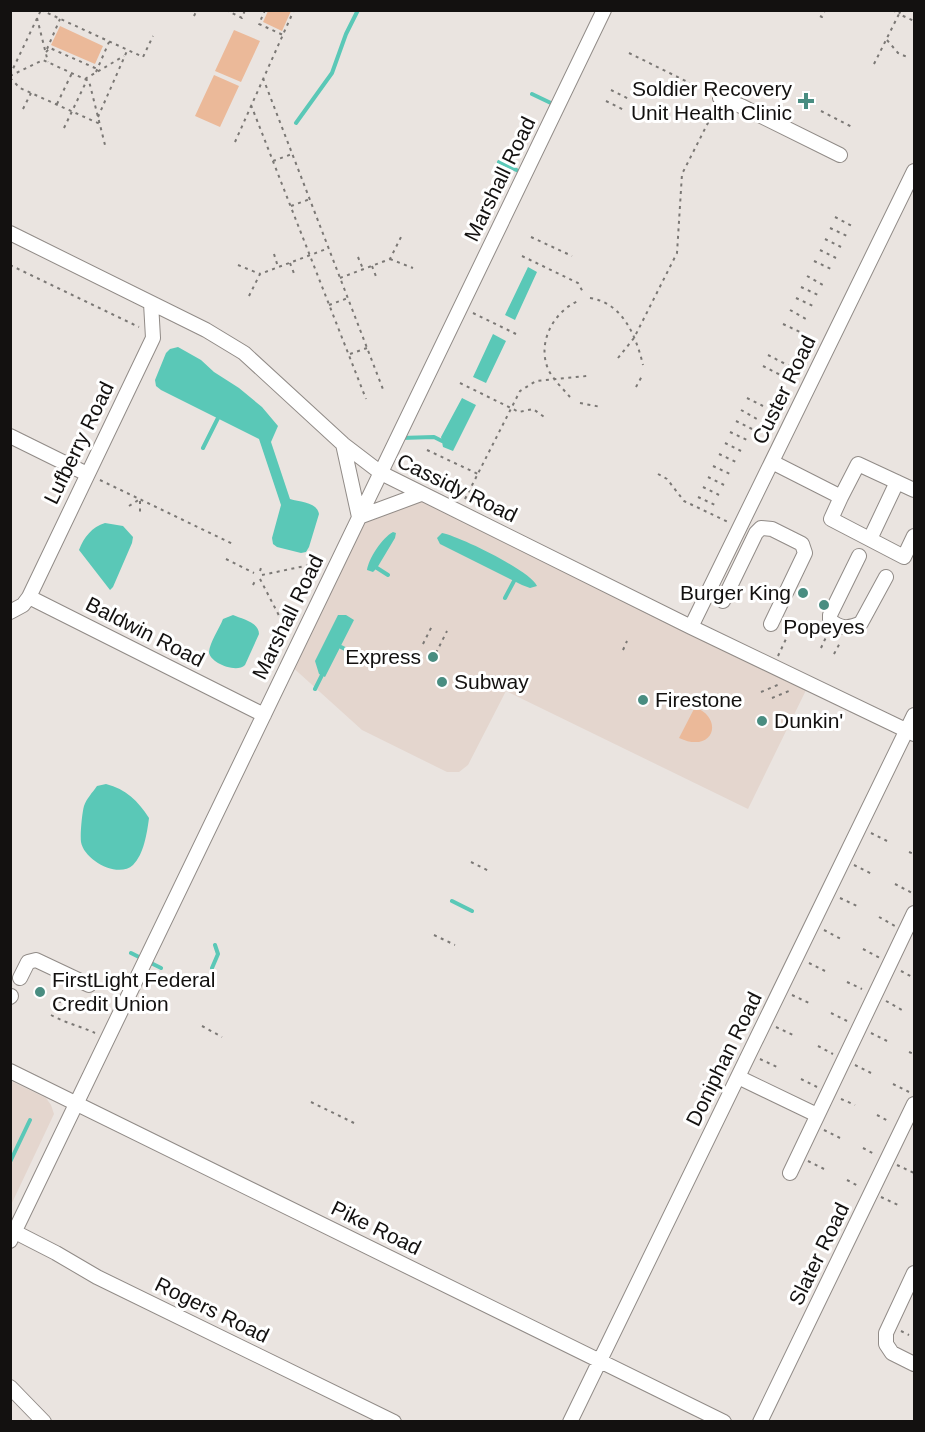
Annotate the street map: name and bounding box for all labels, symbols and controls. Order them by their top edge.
place label: Soldier Recovery Unit Health Clinic [631,77,792,124]
marker: Soldier Recovery Unit Health Clinic [797,92,815,110]
street label: Marshall Road [460,113,540,245]
street label: Custer Road [747,332,820,448]
street label: Lufberry Road [39,378,118,508]
street label: Cassidy Road [393,449,521,527]
street label: Marshall Road [248,551,328,683]
place label: Burger King [680,581,791,604]
marker: Burger King [796,586,810,600]
street label: Baldwin Road [82,592,208,671]
marker: Popeyes [817,598,831,612]
place label: Popeyes [783,615,865,638]
place label: Express [345,645,421,668]
marker: Express [426,650,440,664]
place label: Subway [454,670,529,693]
marker: Subway [435,675,449,689]
place label: Firestone [655,688,743,711]
marker: Firestone [636,693,650,707]
place label: Dunkin' [774,709,843,732]
marker: Dunkin' [755,714,769,728]
place label: FirstLight Federal Credit Union [52,968,215,1015]
marker: FirstLight Federal Credit Union [33,985,47,999]
street label: Doniphan Road [681,988,766,1129]
street label: Pike Road [328,1196,425,1259]
street label: Slater Road [784,1199,853,1309]
street label: Rogers Road [152,1272,273,1347]

